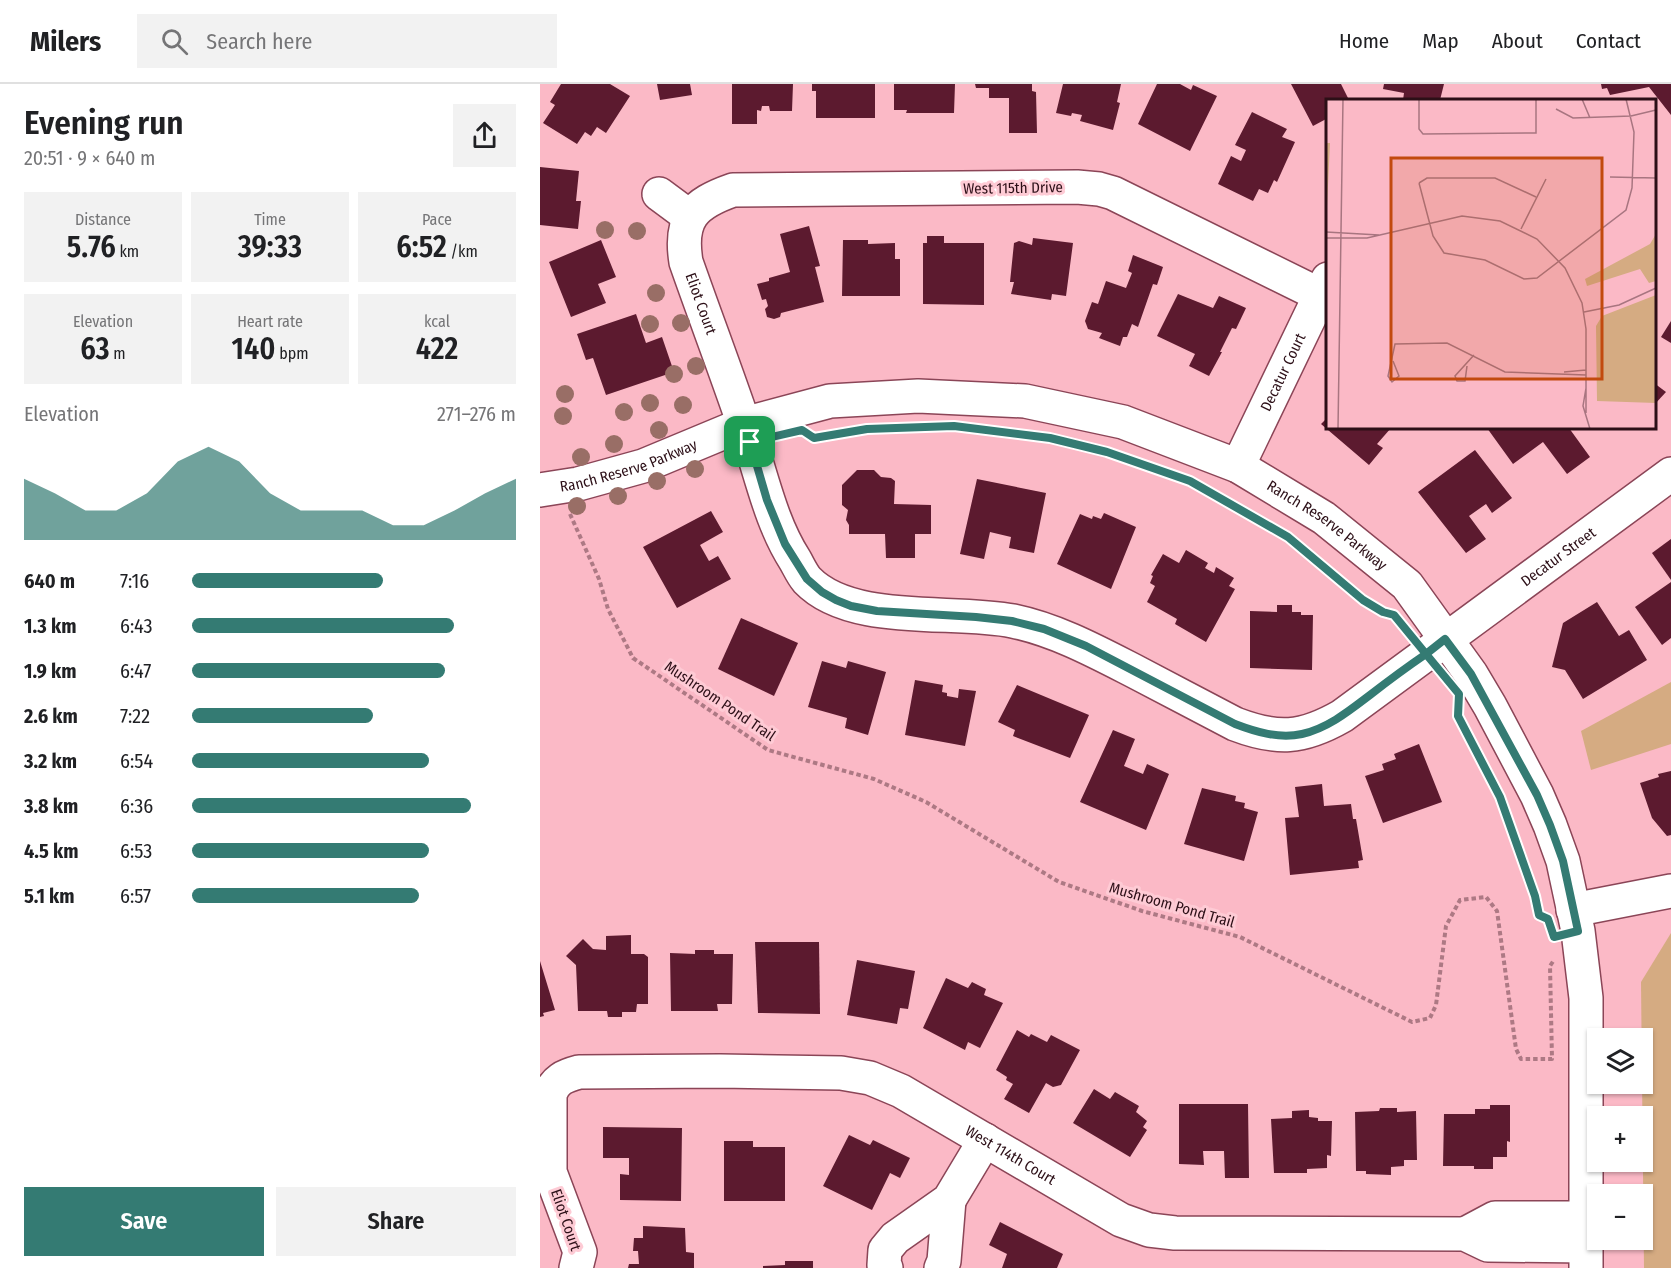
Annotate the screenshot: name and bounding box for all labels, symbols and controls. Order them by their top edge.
search box [137,14,557,68]
text: Milers [30,25,101,58]
icon: search [158,25,191,58]
text: Search here [206,28,312,55]
text: Home [1339,28,1389,54]
text: Map [1422,28,1459,54]
text: About [1492,28,1543,54]
text: Contact [1576,28,1641,54]
inset map [1326,99,1656,429]
text: Evening run [24,103,184,143]
button: share [453,104,516,167]
text: 20:51 · 9 × 640 m [24,146,155,170]
street label: West 115th Drive [963,178,1063,198]
text: Distance [75,210,131,229]
text: Time [254,210,286,229]
text: Pace [422,210,452,229]
text: 5.76 [67,229,116,265]
text: 39:33 [238,229,302,265]
text: 6:52 [396,229,447,265]
text: km [116,242,139,261]
text: /km [447,242,478,261]
street label: Eliot Court [682,270,720,337]
text: Elevation [73,312,133,331]
text: Heart rate [237,312,303,331]
text: kcal [424,312,450,331]
street label: Decatur Court [1257,330,1310,414]
text: 63 [80,331,110,367]
text: 140 [232,331,275,367]
text: 422 [416,331,458,367]
text: m [110,344,126,363]
text: bpm [275,344,308,363]
text: Elevation [24,402,99,426]
text: 271–276 m [437,402,516,426]
pin [724,416,775,467]
icon: arrive [733,425,766,458]
street label: Ranch Reserve Parkway [559,435,700,496]
street label: Ranch Reserve Parkway [1264,477,1391,574]
street label: Decatur Street [1517,523,1599,590]
text: 640 m [24,569,75,593]
text: 7:16 [120,569,149,593]
text: 1.3 km [24,614,76,638]
text: 6:43 [120,614,152,638]
street label: Mushroom Pond Trail [661,657,779,745]
text: 1.9 km [24,659,77,683]
text: 6:47 [120,659,151,683]
text: 2.6 km [24,704,78,728]
text: 7:22 [120,704,150,728]
text: 3.2 km [24,749,77,773]
text: 6:54 [120,749,153,773]
text: 3.8 km [24,794,78,818]
text: 6:36 [120,794,153,818]
text: 4.5 km [24,839,78,863]
text: 6:53 [120,839,152,863]
street label: Mushroom Pond Trail [1107,878,1237,932]
text: 5.1 km [24,884,74,908]
text: 6:57 [120,884,151,908]
map controls [1587,1028,1653,1250]
button: layers [1587,1028,1653,1094]
button: + [1587,1106,1653,1172]
street label: West 114th Court [962,1122,1059,1189]
button: − [1587,1184,1653,1250]
button: Save [24,1187,264,1256]
button: Share [276,1187,516,1256]
street label: Eliot Court [547,1187,585,1253]

